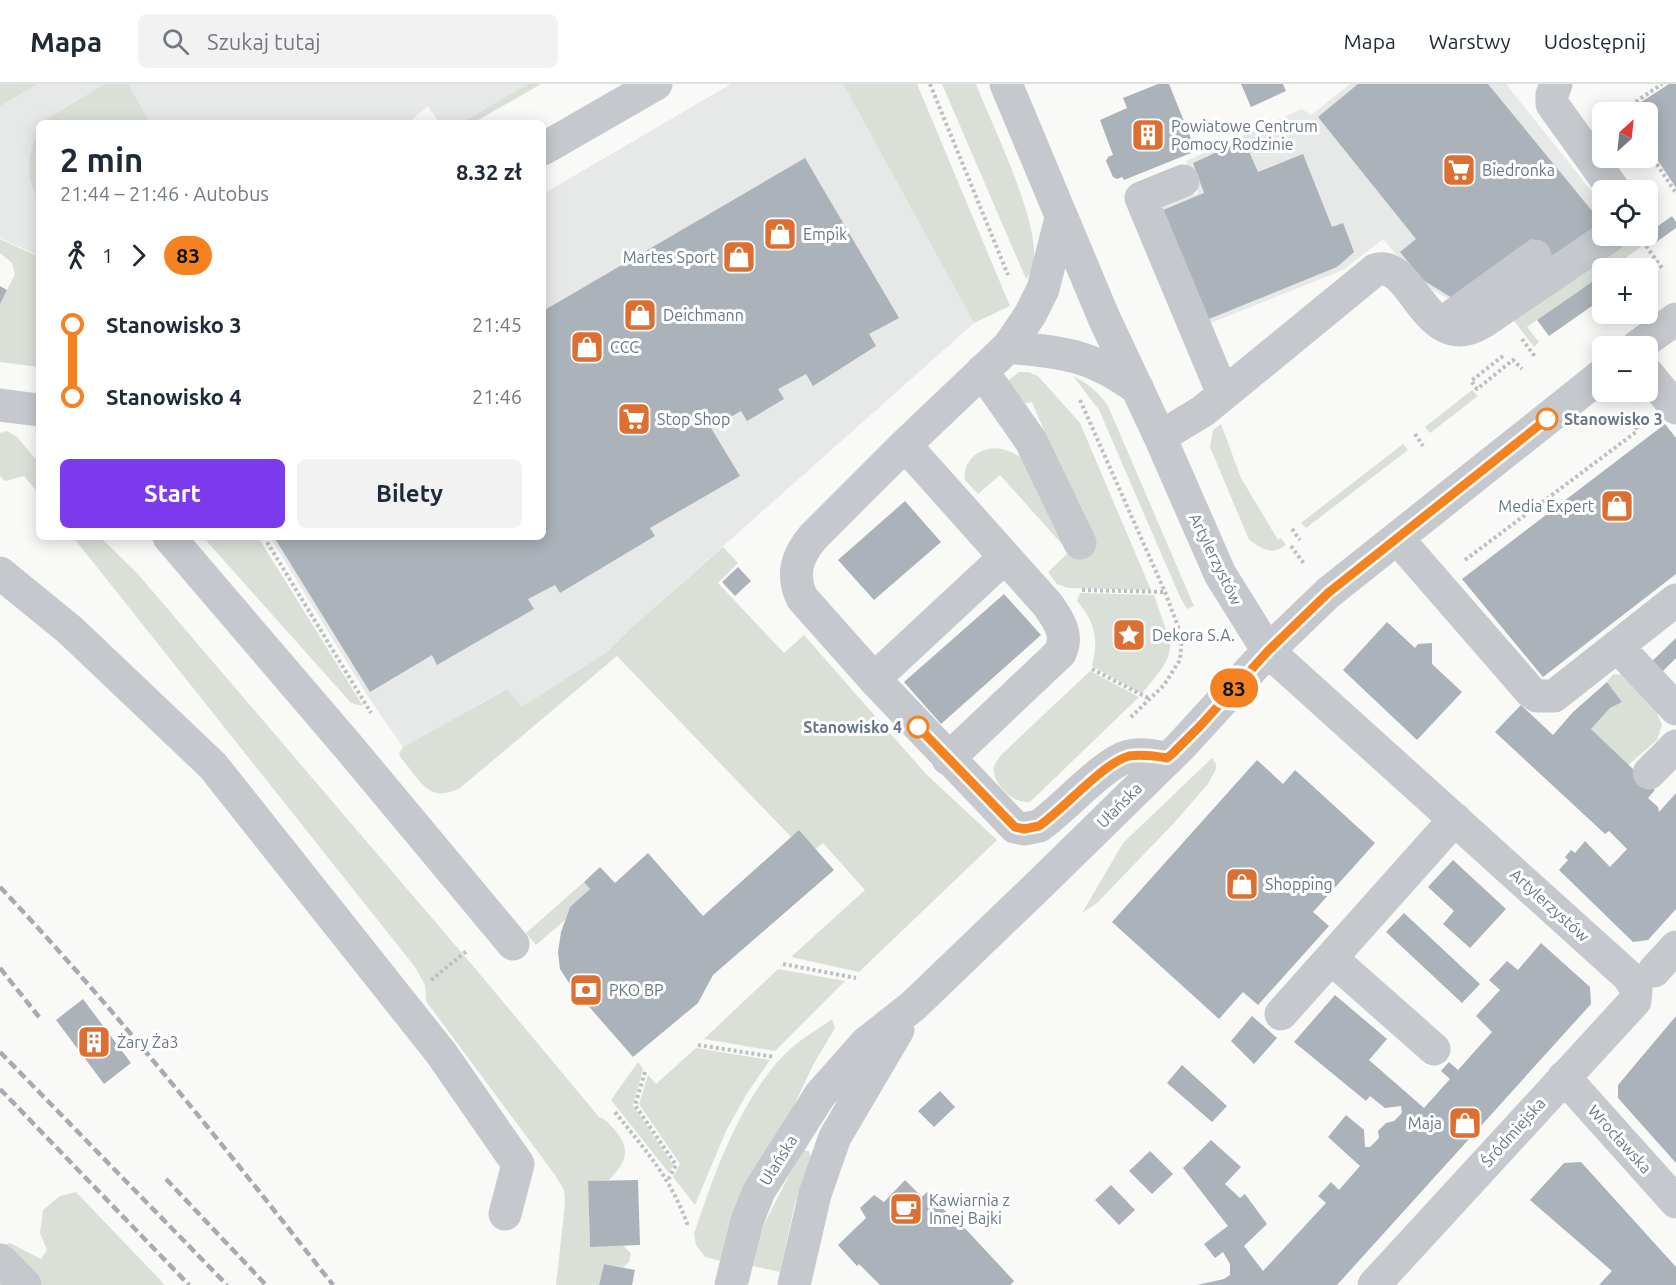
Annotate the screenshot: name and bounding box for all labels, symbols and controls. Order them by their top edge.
search box [138,14,558,68]
icon: search [159,25,192,58]
text: Mapa [30,26,102,57]
text: Szukaj tutaj [207,29,321,54]
text: Mapa [1344,29,1396,53]
text: Warstwy [1429,29,1511,53]
text: Udostępnij [1544,29,1646,53]
north arrow [1592,102,1658,168]
map controls [1592,102,1658,402]
building icon: Powiatowe Centrum Pomocy Rodzinie [1130,117,1166,153]
place label: Powiatowe Centrum Pomocy Rodzinie [1171,117,1318,153]
text: 2 min [60,141,143,178]
supermarket icon: Biedronka [1441,152,1477,188]
text: 8.32 zł [456,159,522,184]
place label: Biedronka [1482,161,1555,179]
button: locate [1592,180,1658,246]
text: 21:44 – 21:46 · Autobus [60,182,269,205]
shop icon: Empik [762,216,798,252]
place label: Empik [803,225,847,243]
icon: walk [60,239,93,272]
icon: forward [122,239,155,272]
shop icon: Martes Sport [721,239,757,275]
text: 83 [176,243,200,267]
text: 1 [102,244,113,267]
place label: Martes Sport [623,248,717,266]
button: + [1592,258,1658,324]
shop icon: Deichmann [622,297,658,333]
place label: Deichmann [663,306,744,324]
text: Stanowisko 3 [106,312,242,337]
text: 21:45 [472,313,522,336]
shop icon: CCC [569,329,605,365]
button: − [1592,336,1658,402]
place label: CCC [610,338,639,356]
text: Stanowisko 4 [106,384,242,409]
text: 21:46 [472,385,522,408]
supermarket icon: Stop Shop [616,401,652,437]
marker: Stanowisko 3 [1536,408,1558,430]
place label: Stop Shop [657,410,730,428]
place label: Stanowisko 3 [1564,410,1663,428]
button: Start [60,459,285,528]
button: Bilety [297,459,522,528]
shop icon: Media Expert [1599,488,1635,524]
place label: Media Expert [1498,497,1595,515]
street label: Artylerzystów [1186,510,1246,608]
place icon: Dekora S.A. [1111,617,1147,653]
place label: Dekora S.A. [1152,626,1235,644]
line badge: 83 [1207,668,1261,708]
text: 83 [1222,676,1246,700]
marker: Stanowisko 4 [907,716,929,738]
place label: Stanowisko 4 [803,718,902,736]
street label: Ułańska [1093,779,1145,831]
street label: Artylerzystów [1507,865,1593,945]
shop icon: Shopping [1224,866,1260,902]
place label: Shopping [1265,875,1333,893]
bank icon: PKO BP [568,972,604,1008]
place label: PKO BP [609,981,664,999]
building icon: Żary Ża3 [76,1024,112,1060]
place label: Żary Ża3 [117,1033,178,1051]
street label: Śródmiejska [1477,1093,1549,1170]
street label: Wrocławska [1585,1101,1655,1177]
shop icon: Maja [1447,1105,1483,1141]
place label: Maja [1408,1114,1442,1132]
street label: Ułańska [756,1132,800,1188]
cafe icon: Kawiarnia z Innej Bajki [888,1191,924,1227]
place label: Kawiarnia z Innej Bajki [929,1191,1010,1227]

